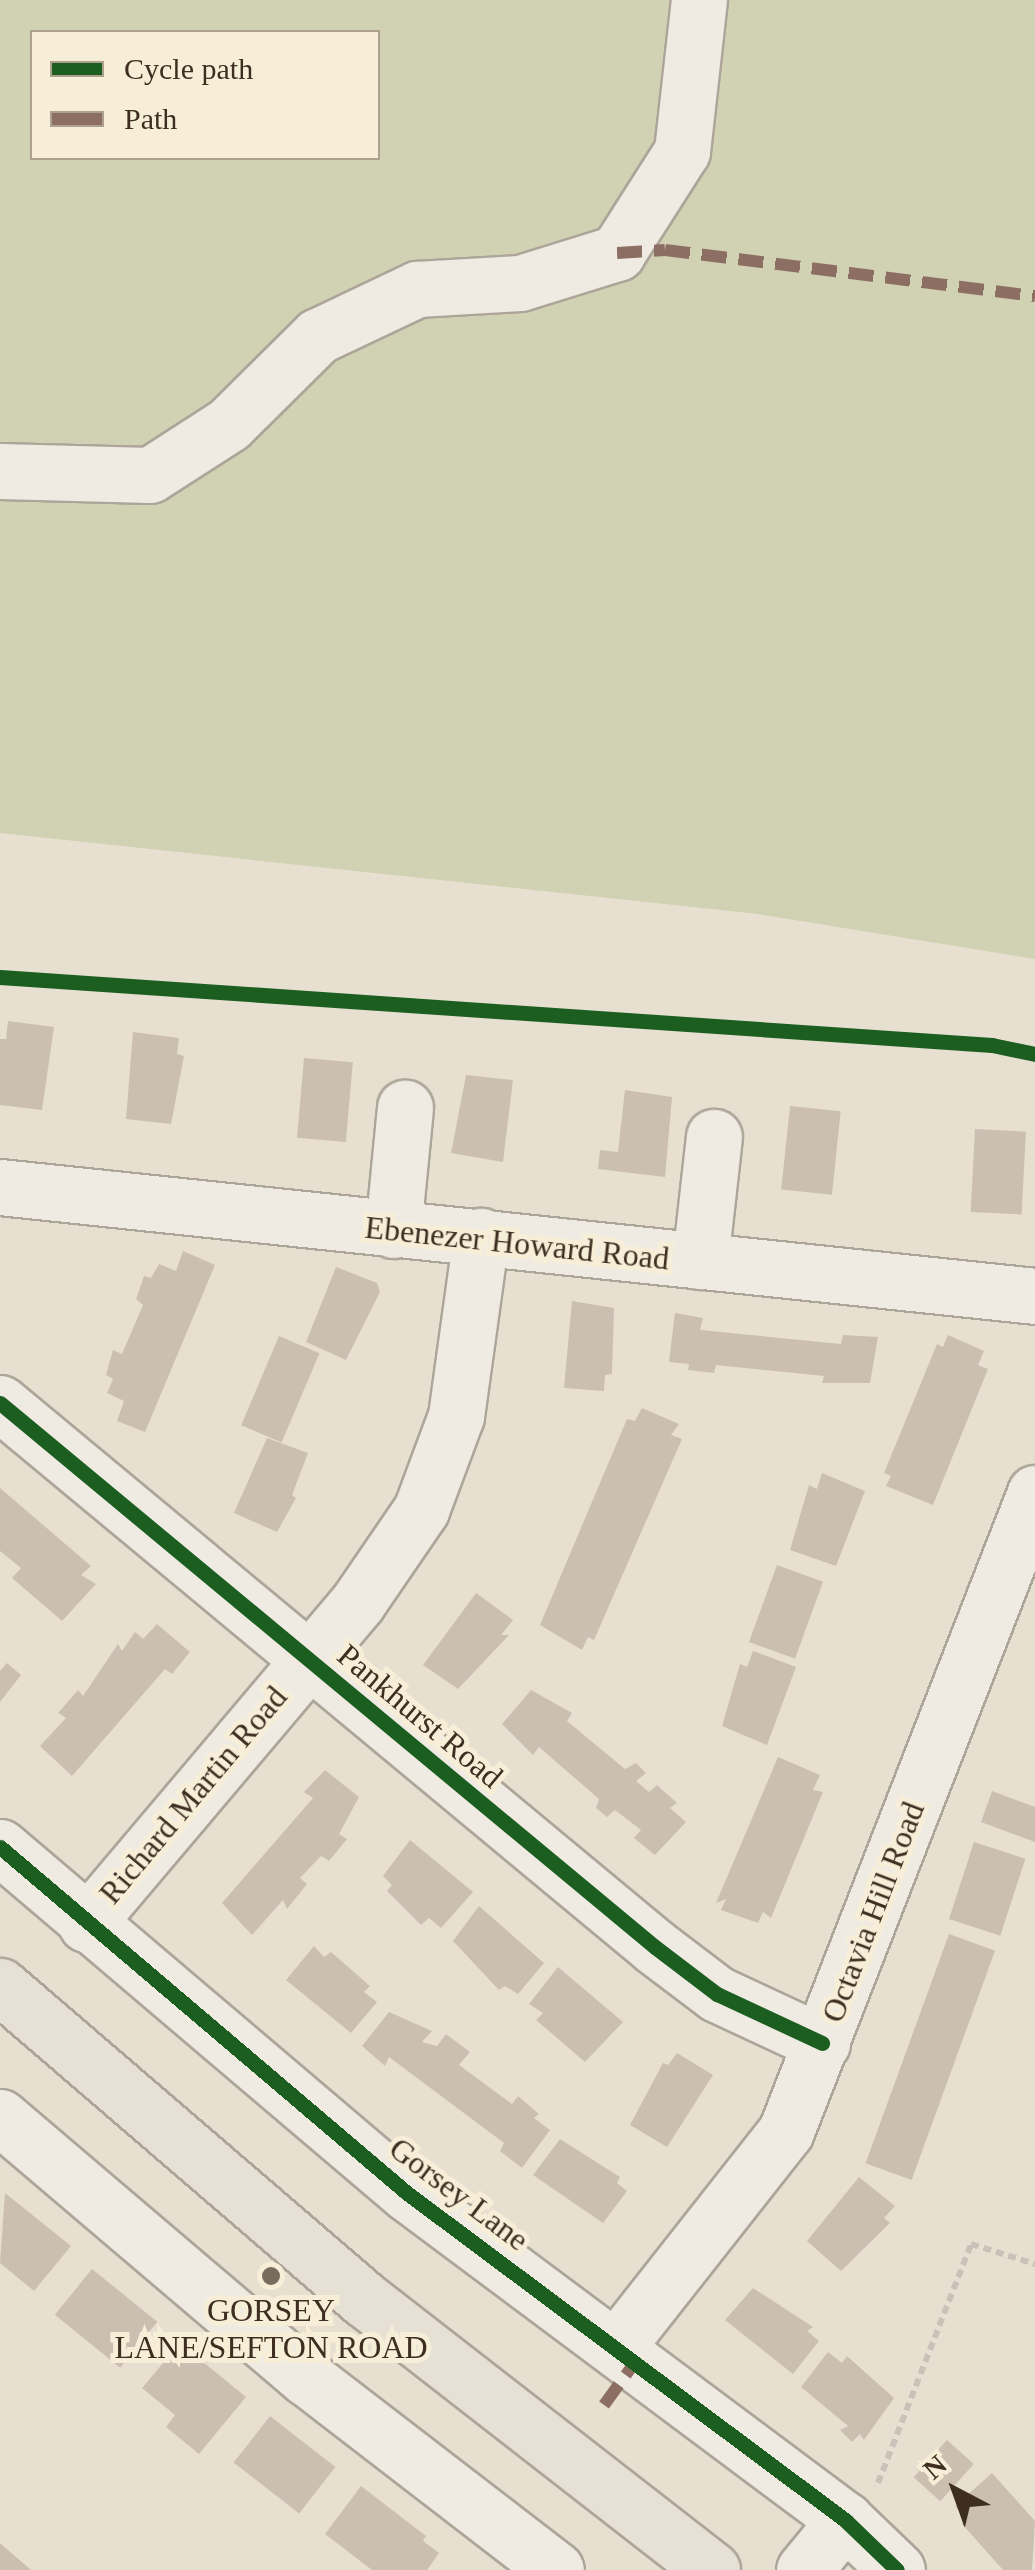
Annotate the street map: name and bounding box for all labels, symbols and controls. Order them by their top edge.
legend [30,30,380,160]
text: Cycle path [124,52,253,85]
text: Path [124,102,177,135]
street label: Ebenezer Howard Road [363,1208,671,1278]
street label: Pankhurst Road [330,1636,510,1796]
street label: Richard Martin Road [91,1679,295,1911]
street label: Octavia Hill Road [813,1796,933,2028]
street label: Gorsey Lane [382,2129,536,2259]
marker: GORSEY LANE/SEFTON ROAD [260,2265,282,2287]
place label: GORSEY LANE/SEFTON ROAD [114,2292,428,2367]
north arrow [905,2440,1005,2540]
text: N [917,2449,953,2485]

